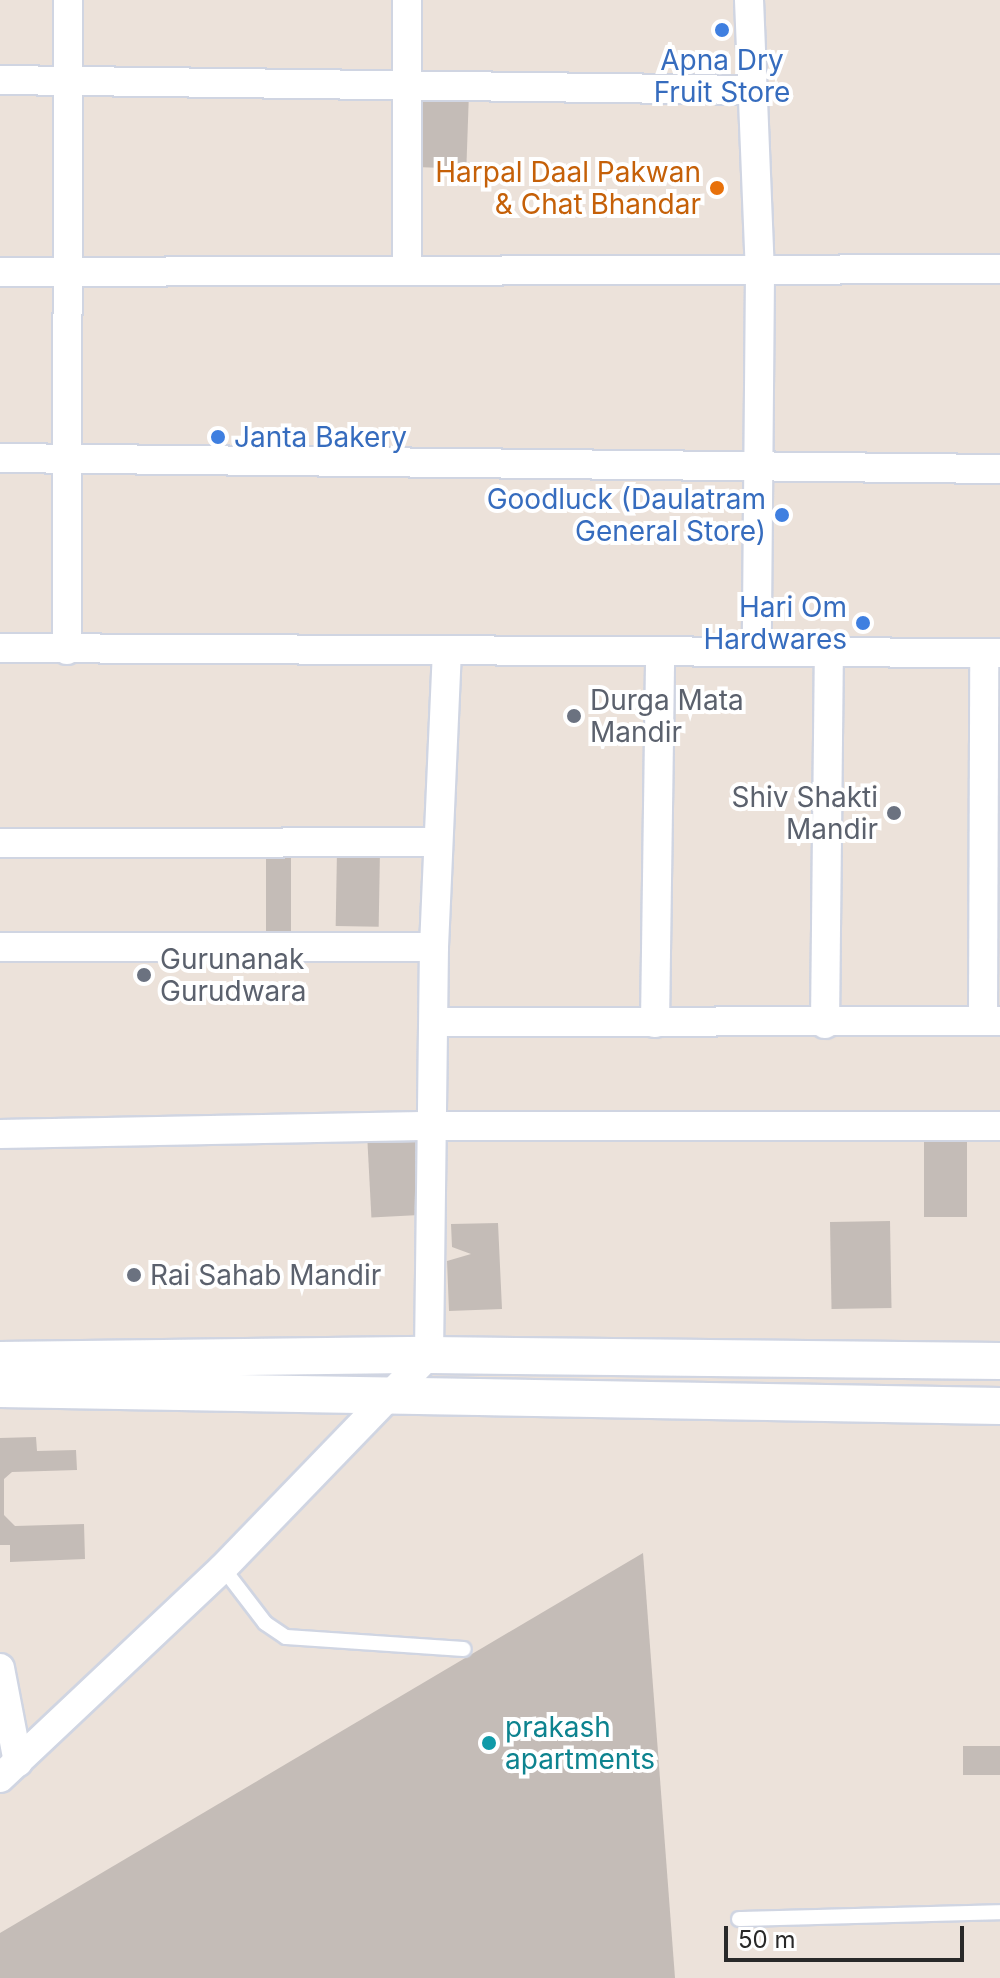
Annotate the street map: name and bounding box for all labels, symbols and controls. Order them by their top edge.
marker: Apna Dry Fruit Store [713,21,731,39]
place label: Apna Dry Fruit Store [654,43,790,109]
place label: Harpal Daal Pakwan & Chat Bhandar [435,155,701,221]
marker: Harpal Daal Pakwan & Chat Bhandar [708,179,726,197]
place label: Janta Bakery [234,420,407,454]
marker: Janta Bakery [209,428,227,446]
place label: Goodluck (Daulatram General Store) [487,482,766,548]
marker: Goodluck (Daulatram General Store) [773,506,791,524]
place label: Hari Om Hardwares [703,590,847,656]
marker: Hari Om Hardwares [854,614,872,632]
place label: Durga Mata Mandir [590,683,744,749]
marker: Durga Mata Mandir [565,707,583,725]
place label: Shiv Shakti Mandir [732,780,878,846]
marker: Shiv Shakti Mandir [885,804,903,822]
place label: Gurunanak Gurudwara [160,942,307,1008]
marker: Gurunanak Gurudwara [135,966,153,984]
place label: Rai Sahab Mandir [150,1258,381,1292]
marker: Rai Sahab Mandir [125,1266,143,1284]
place label: prakash apartments [505,1710,655,1776]
marker: prakash apartments [480,1734,498,1752]
scale bar [728,1910,968,1960]
text: 50 m [738,1925,796,1954]

